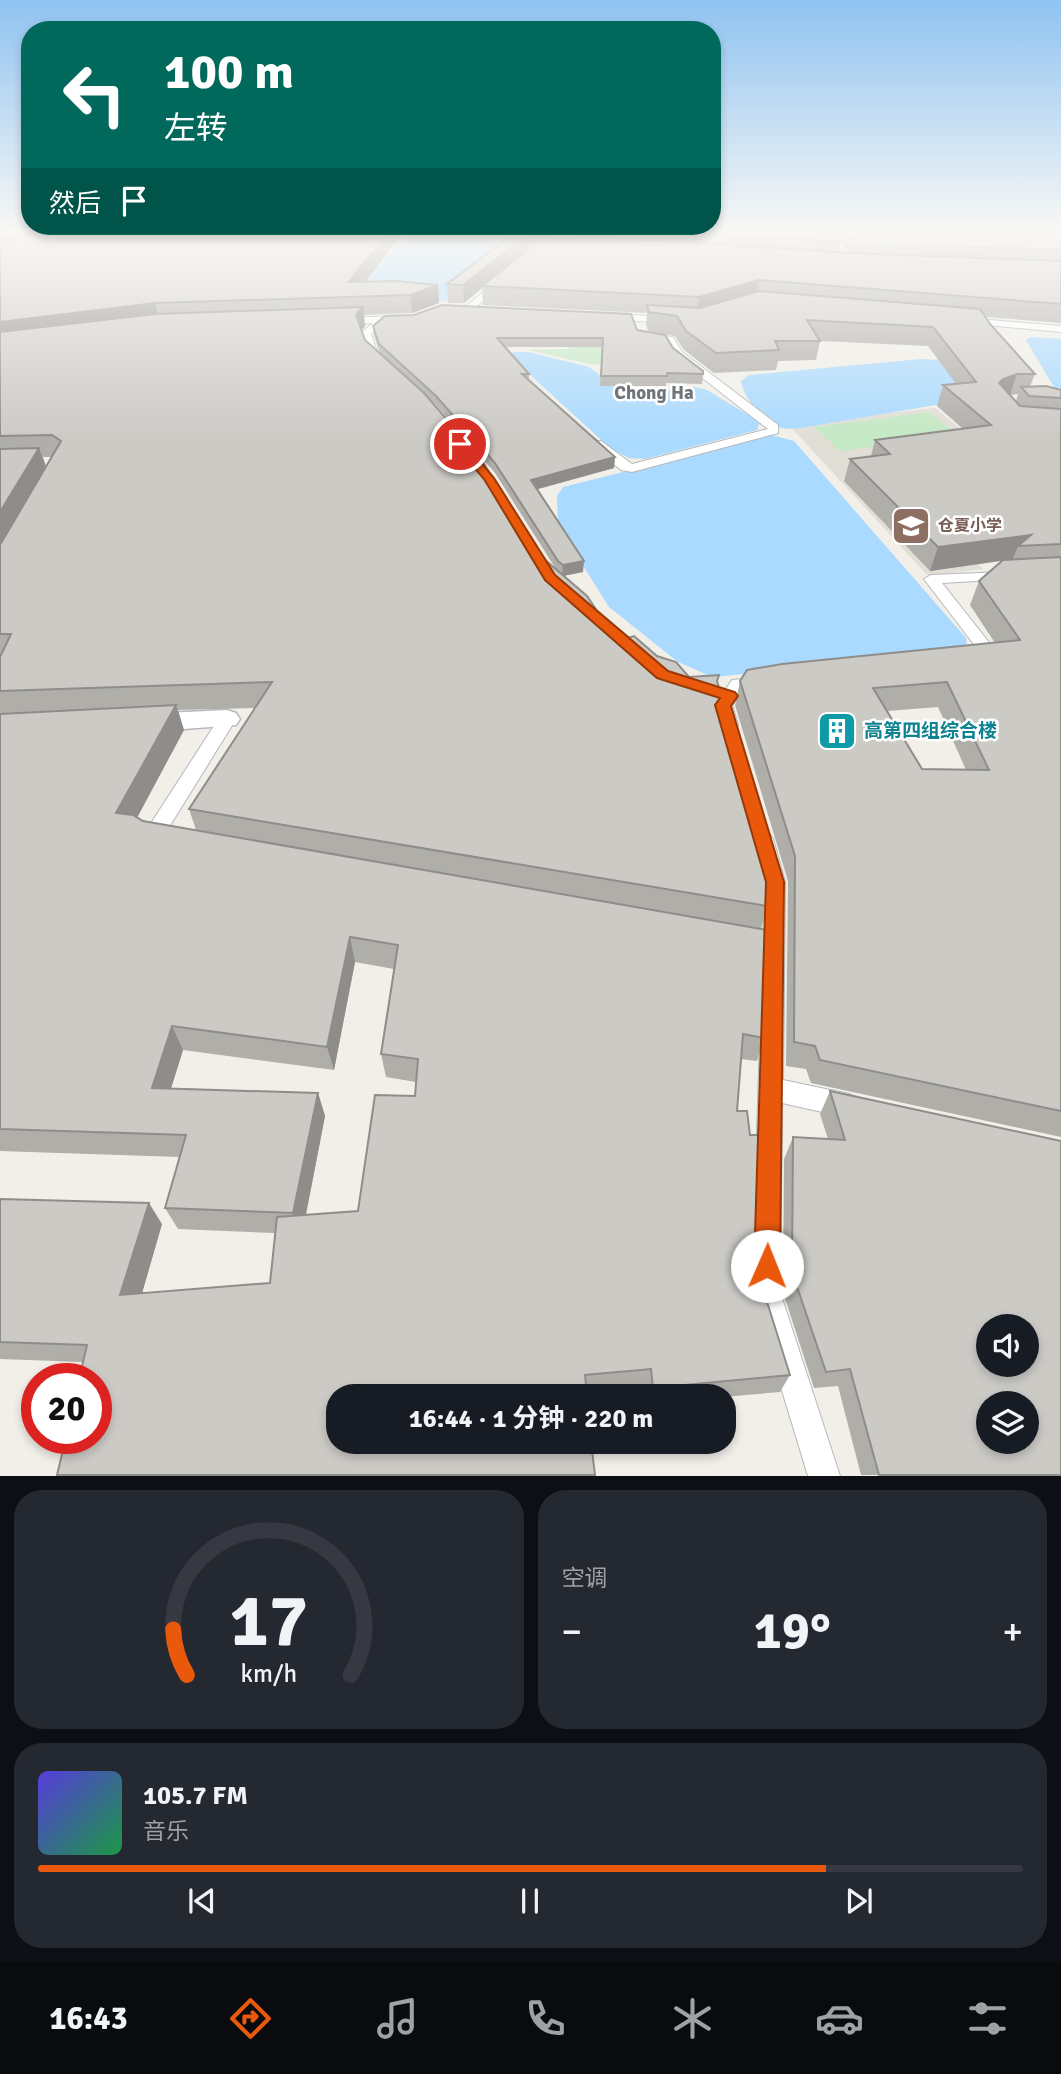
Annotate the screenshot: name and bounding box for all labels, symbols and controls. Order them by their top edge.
text: 100 m [164,42,294,102]
icon: left [49,49,140,140]
text: 左转 [164,109,228,148]
icon: arrive [115,182,153,220]
text: 然后 [49,188,101,220]
district label: Chong Ha [614,381,694,405]
pin [430,414,490,474]
icon: arrive [441,425,479,463]
school or university icon: 仓夏小学 [890,505,932,547]
place label: 仓夏小学 [938,516,1002,536]
building icon: 高第四组综合楼 [816,710,858,752]
place label: 高第四组综合楼 [864,719,997,743]
position arrow [730,1229,804,1303]
map controls [976,1314,1039,1454]
button: sound [976,1314,1039,1377]
speed limit sign: 20 [21,1363,112,1454]
button: layers [976,1391,1039,1454]
text: 16:44 · 1 分钟 · 220 m [409,1403,653,1435]
text: 空调 [562,1564,608,1593]
text: 17 [229,1578,308,1667]
text: 19° [754,1599,831,1663]
text: − [562,1608,582,1655]
text: + [1002,1608,1023,1655]
text: km/h [240,1658,297,1689]
text: 105.7 FM [143,1780,248,1812]
text: 音乐 [143,1817,189,1846]
icon: previous [183,1882,221,1920]
icon: pause [511,1882,549,1920]
icon: next [840,1882,878,1920]
icon: directions [226,1994,275,2043]
icon: music [373,1994,422,2043]
icon: phone [521,1994,570,2043]
icon: climate [668,1994,717,2043]
icon: car [815,1994,864,2043]
icon: filters [963,1994,1012,2043]
text: 16:43 [49,1999,128,2038]

